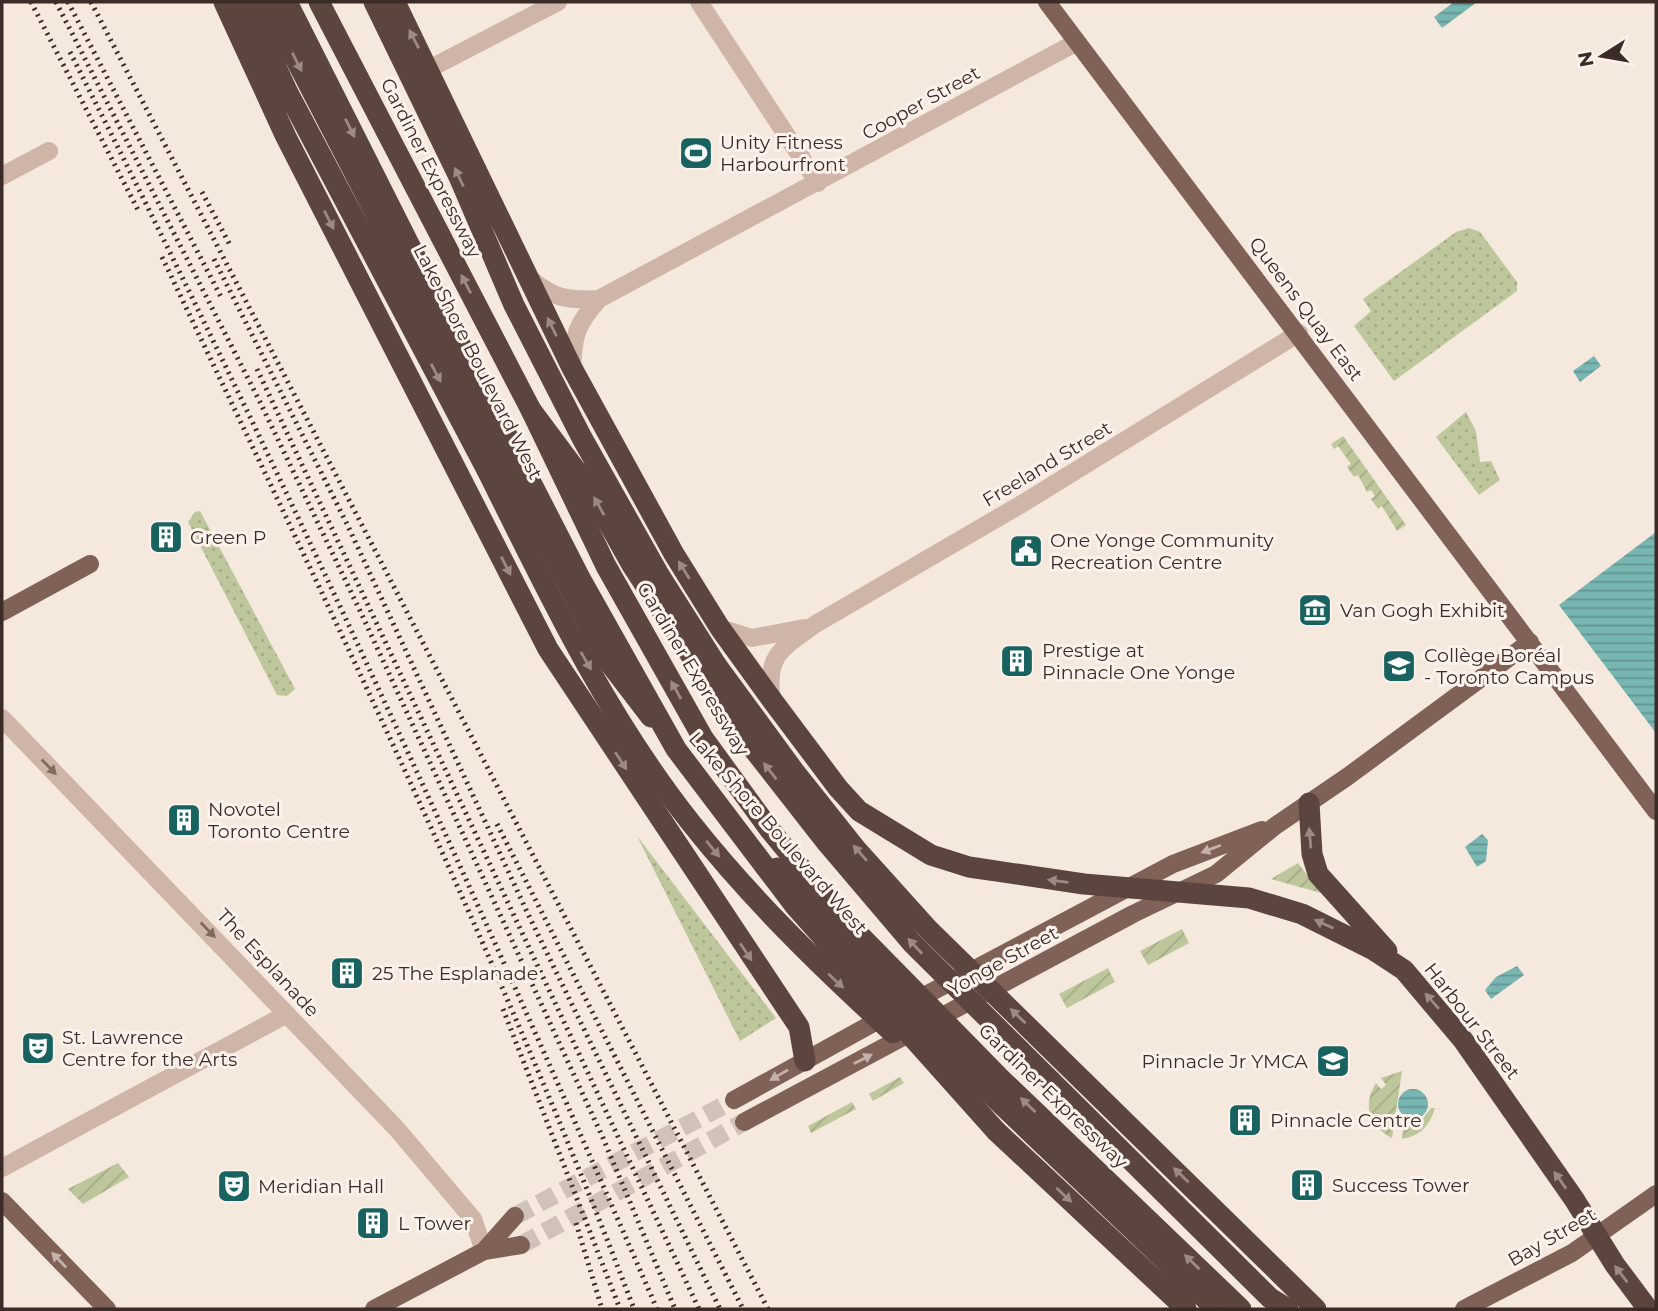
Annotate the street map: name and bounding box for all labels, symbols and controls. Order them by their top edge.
north arrow [1567,21,1637,91]
one-way arrow [408,29,419,49]
text: N [1573,49,1599,69]
one-way arrow [292,52,303,72]
street label: Cooper Street [858,61,984,145]
street label: Gardiner Expressway [376,74,487,262]
one-way arrow [345,118,356,138]
place label: Unity Fitness Harbourfront [720,131,846,176]
sports icon: Unity Fitness Harbourfront [677,134,715,172]
one-way arrow [453,167,465,187]
one-way arrow [323,210,334,230]
street label: Queens Quay East [1244,232,1368,386]
street label: Lake Shore Boulevard West [409,241,547,483]
one-way arrow [460,274,471,294]
one-way arrow [547,317,558,337]
one-way arrow [430,363,442,382]
street label: Freeland Street [978,416,1116,512]
one-way arrow [593,496,605,516]
building icon: Green P [147,518,185,556]
place label: Green P [190,526,266,549]
place label: One Yonge Community Recreation Centre [1050,529,1274,574]
public building icon: One Yonge Community Recreation Centre [1007,532,1045,570]
one-way arrow [500,556,511,576]
one-way arrow [677,561,690,580]
street label: Gardiner Expressway [632,578,754,761]
museum icon: Van Gogh Exhibit [1296,591,1334,629]
place label: Van Gogh Exhibit [1340,599,1505,622]
place label: Prestige at Pinnacle One Yonge [1042,639,1235,684]
building icon: Prestige at Pinnacle One Yonge [998,642,1036,680]
place label: Collège Boréal - Toronto Campus [1424,644,1594,689]
school or university icon: Collège Boréal - Toronto Campus [1380,647,1418,685]
one-way arrow [579,651,591,671]
one-way arrow [670,680,682,699]
street label: Lake Shore Boulevard West [684,727,872,939]
one-way arrow [614,752,627,771]
one-way arrow [41,758,57,775]
one-way arrow [763,762,778,780]
place label: Novotel Toronto Centre [208,798,350,843]
building icon: Novotel Toronto Centre [165,801,203,839]
one-way arrow [1304,827,1315,849]
one-way arrow [705,840,721,858]
one-way arrow [852,844,868,862]
one-way arrow [1200,844,1221,855]
one-way arrow [1047,876,1069,887]
street label: The Esplanade [212,904,324,1022]
one-way arrow [1314,918,1335,929]
street label: Yonge Street [944,921,1062,1001]
one-way arrow [199,922,216,939]
one-way arrow [908,938,924,955]
one-way arrow [739,942,752,961]
building icon: 25 The Esplanade [328,954,366,992]
street label: Harbour Street [1419,958,1525,1084]
place label: 25 The Esplanade [372,962,538,985]
one-way arrow [827,973,845,989]
one-way arrow [1424,992,1440,1010]
one-way arrow [1010,1009,1027,1025]
street label: Gardiner Expressway [974,1019,1133,1174]
place label: St. Lawrence Centre for the Arts [62,1026,237,1071]
theatre icon: St. Lawrence Centre for the Arts [19,1029,57,1067]
school or university icon: Pinnacle Jr YMCA [1314,1042,1352,1080]
place label: Pinnacle Jr YMCA [1141,1050,1308,1073]
one-way arrow [853,1054,873,1065]
one-way arrow [769,1069,788,1081]
one-way arrow [1019,1096,1036,1113]
building icon: Pinnacle Centre [1226,1101,1264,1139]
place label: Pinnacle Centre [1270,1109,1422,1132]
building icon: Success Tower [1288,1166,1326,1204]
theatre icon: Meridian Hall [215,1167,253,1205]
one-way arrow [1173,1167,1190,1183]
one-way arrow [1554,1171,1568,1189]
place label: Success Tower [1332,1174,1470,1197]
place label: Meridian Hall [258,1175,384,1198]
one-way arrow [1055,1186,1072,1203]
street label: Bay Street [1504,1202,1600,1271]
building icon: L Tower [354,1204,392,1242]
place label: L Tower [398,1212,471,1235]
one-way arrow [52,1252,68,1269]
one-way arrow [1183,1254,1201,1270]
one-way arrow [1615,1265,1629,1283]

